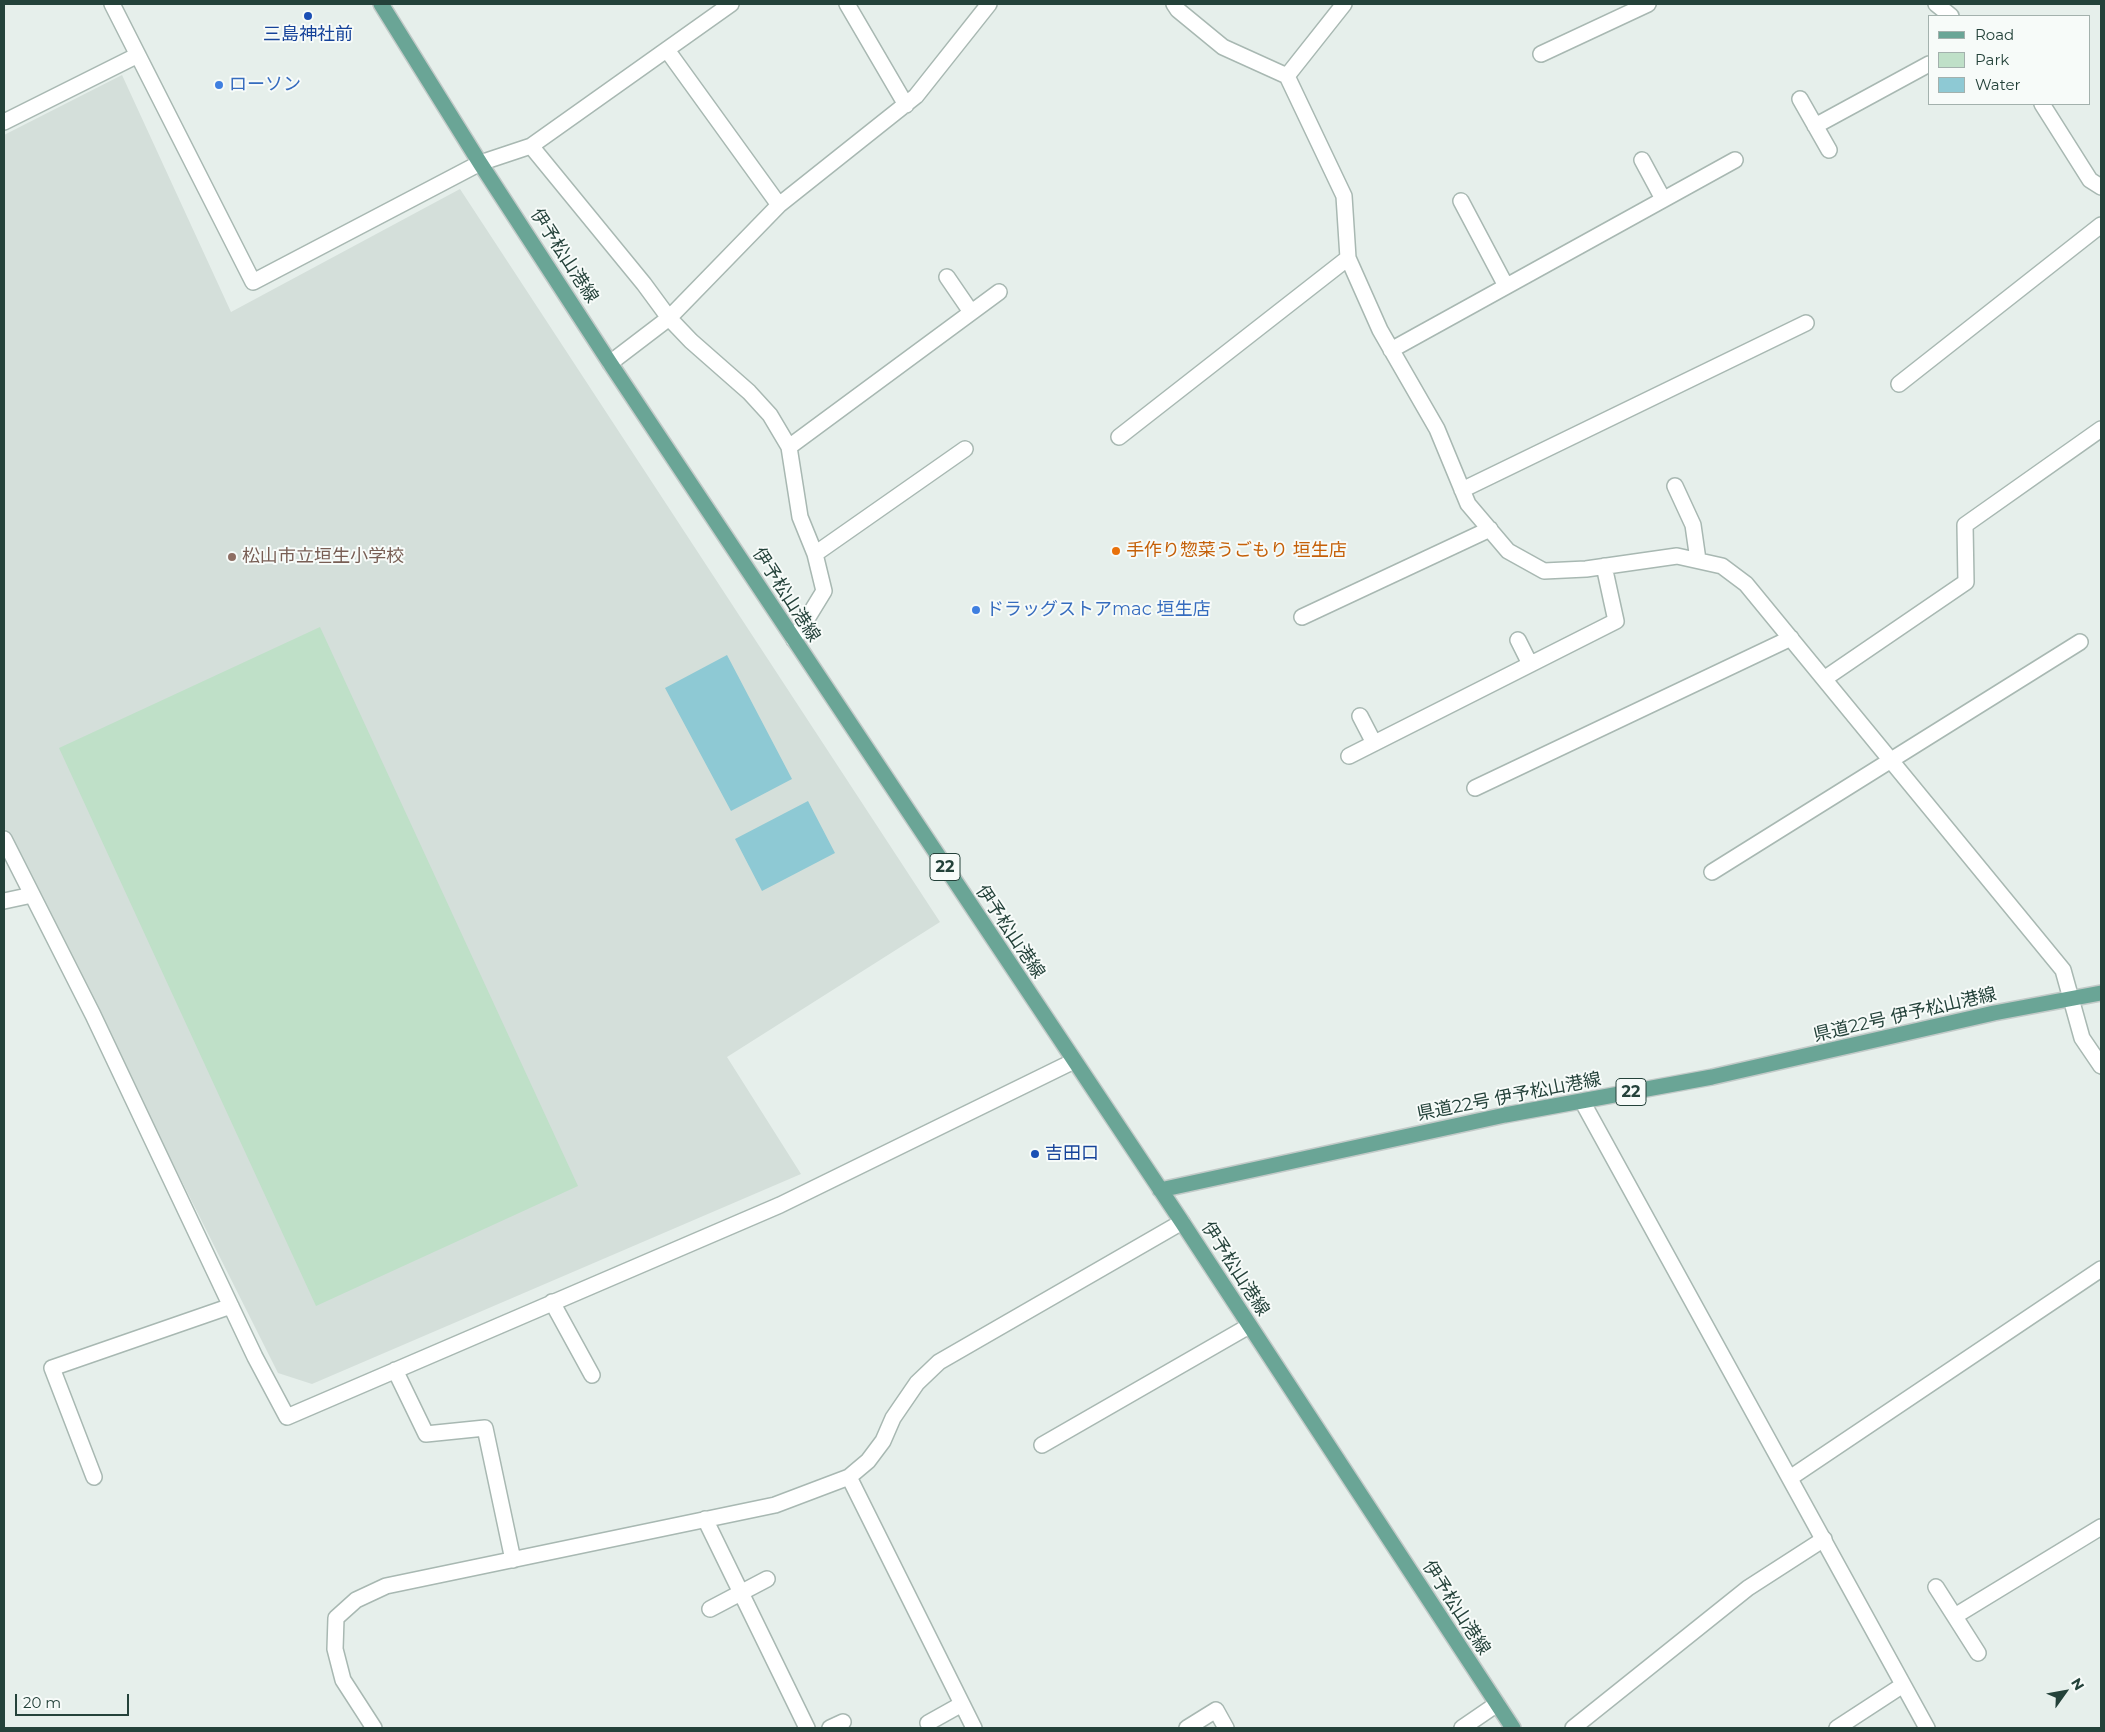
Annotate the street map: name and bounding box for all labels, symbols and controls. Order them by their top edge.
marker: 三島神社前 [302,10,314,22]
legend [1928,15,2090,105]
place label: 三島神社前 [263,24,353,46]
text: Road [1975,25,2014,44]
text: Park [1975,50,2009,69]
place label: ローソン [229,74,301,96]
text: Water [1975,75,2021,94]
marker: ローソン [213,79,225,91]
street label: 伊予松山港線 [526,205,602,307]
place label: 手作り惣菜うごもり 垣生店 [1126,540,1347,562]
street label: 伊予松山港線 [748,544,824,646]
marker: 手作り惣菜うごもり 垣生店 [1110,545,1122,557]
place label: 松山市立垣生小学校 [242,546,404,568]
marker: 松山市立垣生小学校 [226,551,238,563]
place label: ドラッグストアmac 垣生店 [986,599,1211,621]
marker: ドラッグストアmac 垣生店 [970,604,982,616]
road number: 22 [930,854,960,880]
street label: 伊予松山港線 [971,881,1049,983]
street label: 県道22号 伊予松山港線 [1811,983,1999,1047]
street label: 県道22号 伊予松山港線 [1415,1069,1603,1125]
road number: 22 [1616,1078,1646,1106]
place label: 吉田口 [1045,1143,1099,1165]
marker: 吉田口 [1029,1148,1041,1160]
street label: 伊予松山港線 [1197,1218,1273,1320]
street label: 伊予松山港線 [1418,1557,1494,1659]
north arrow [2040,1667,2090,1717]
text: N [2067,1674,2088,1694]
scale bar [18,1684,131,1716]
text: 20 m [23,1693,61,1712]

